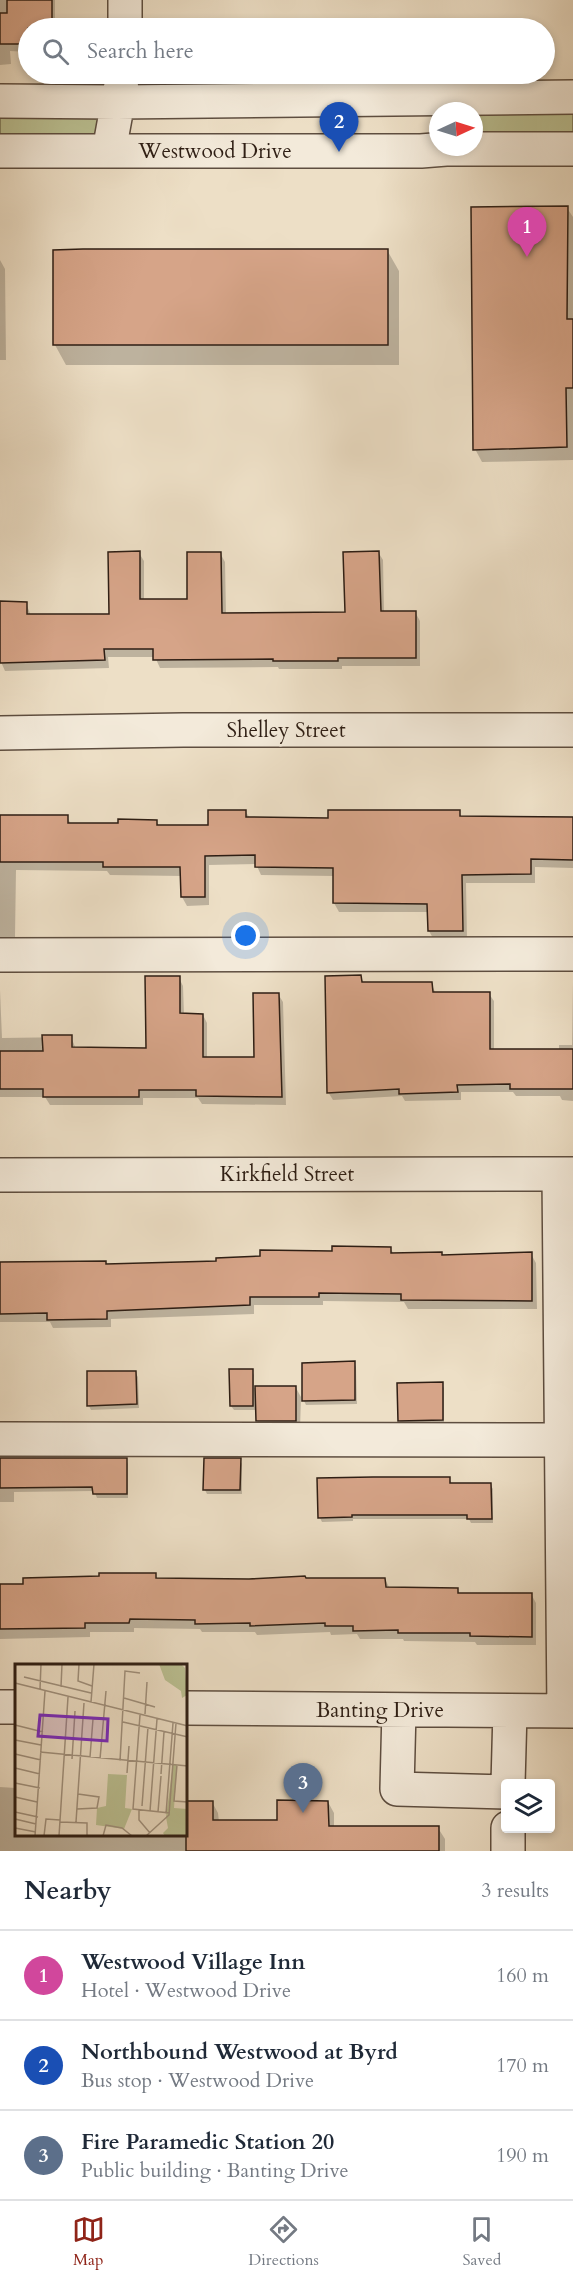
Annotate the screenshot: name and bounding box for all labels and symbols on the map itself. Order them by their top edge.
pin: 2 [320,102,358,152]
north arrow [429,102,483,156]
street label: Westwood Drive [137,137,292,166]
pin: 1 [508,208,546,257]
street label: Shelley Street [226,716,346,745]
your location [231,921,260,950]
street label: Kirkfield Street [220,1160,355,1189]
inset map [15,1664,188,1836]
street label: Banting Drive [316,1696,444,1725]
pin: 3 [284,1764,322,1813]

